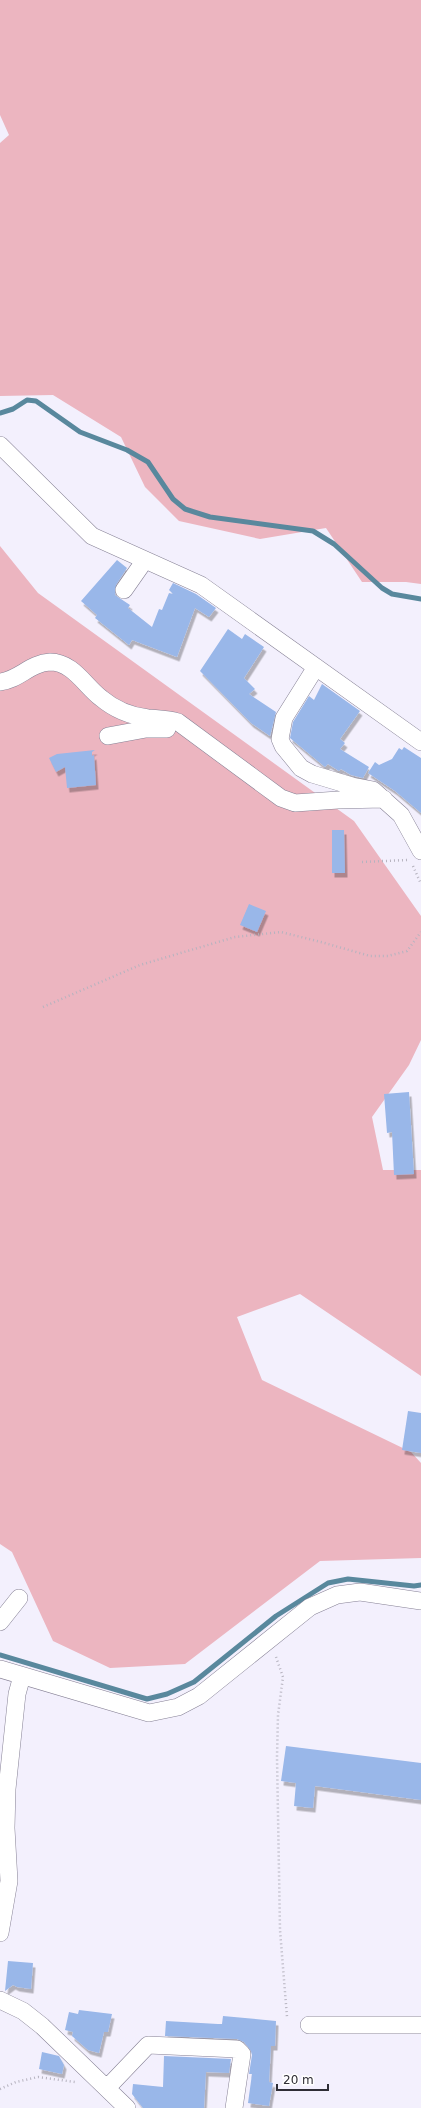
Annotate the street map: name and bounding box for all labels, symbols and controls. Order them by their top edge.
scale bar [277,2066,328,2092]
text: 20 m [283,2073,314,2087]

